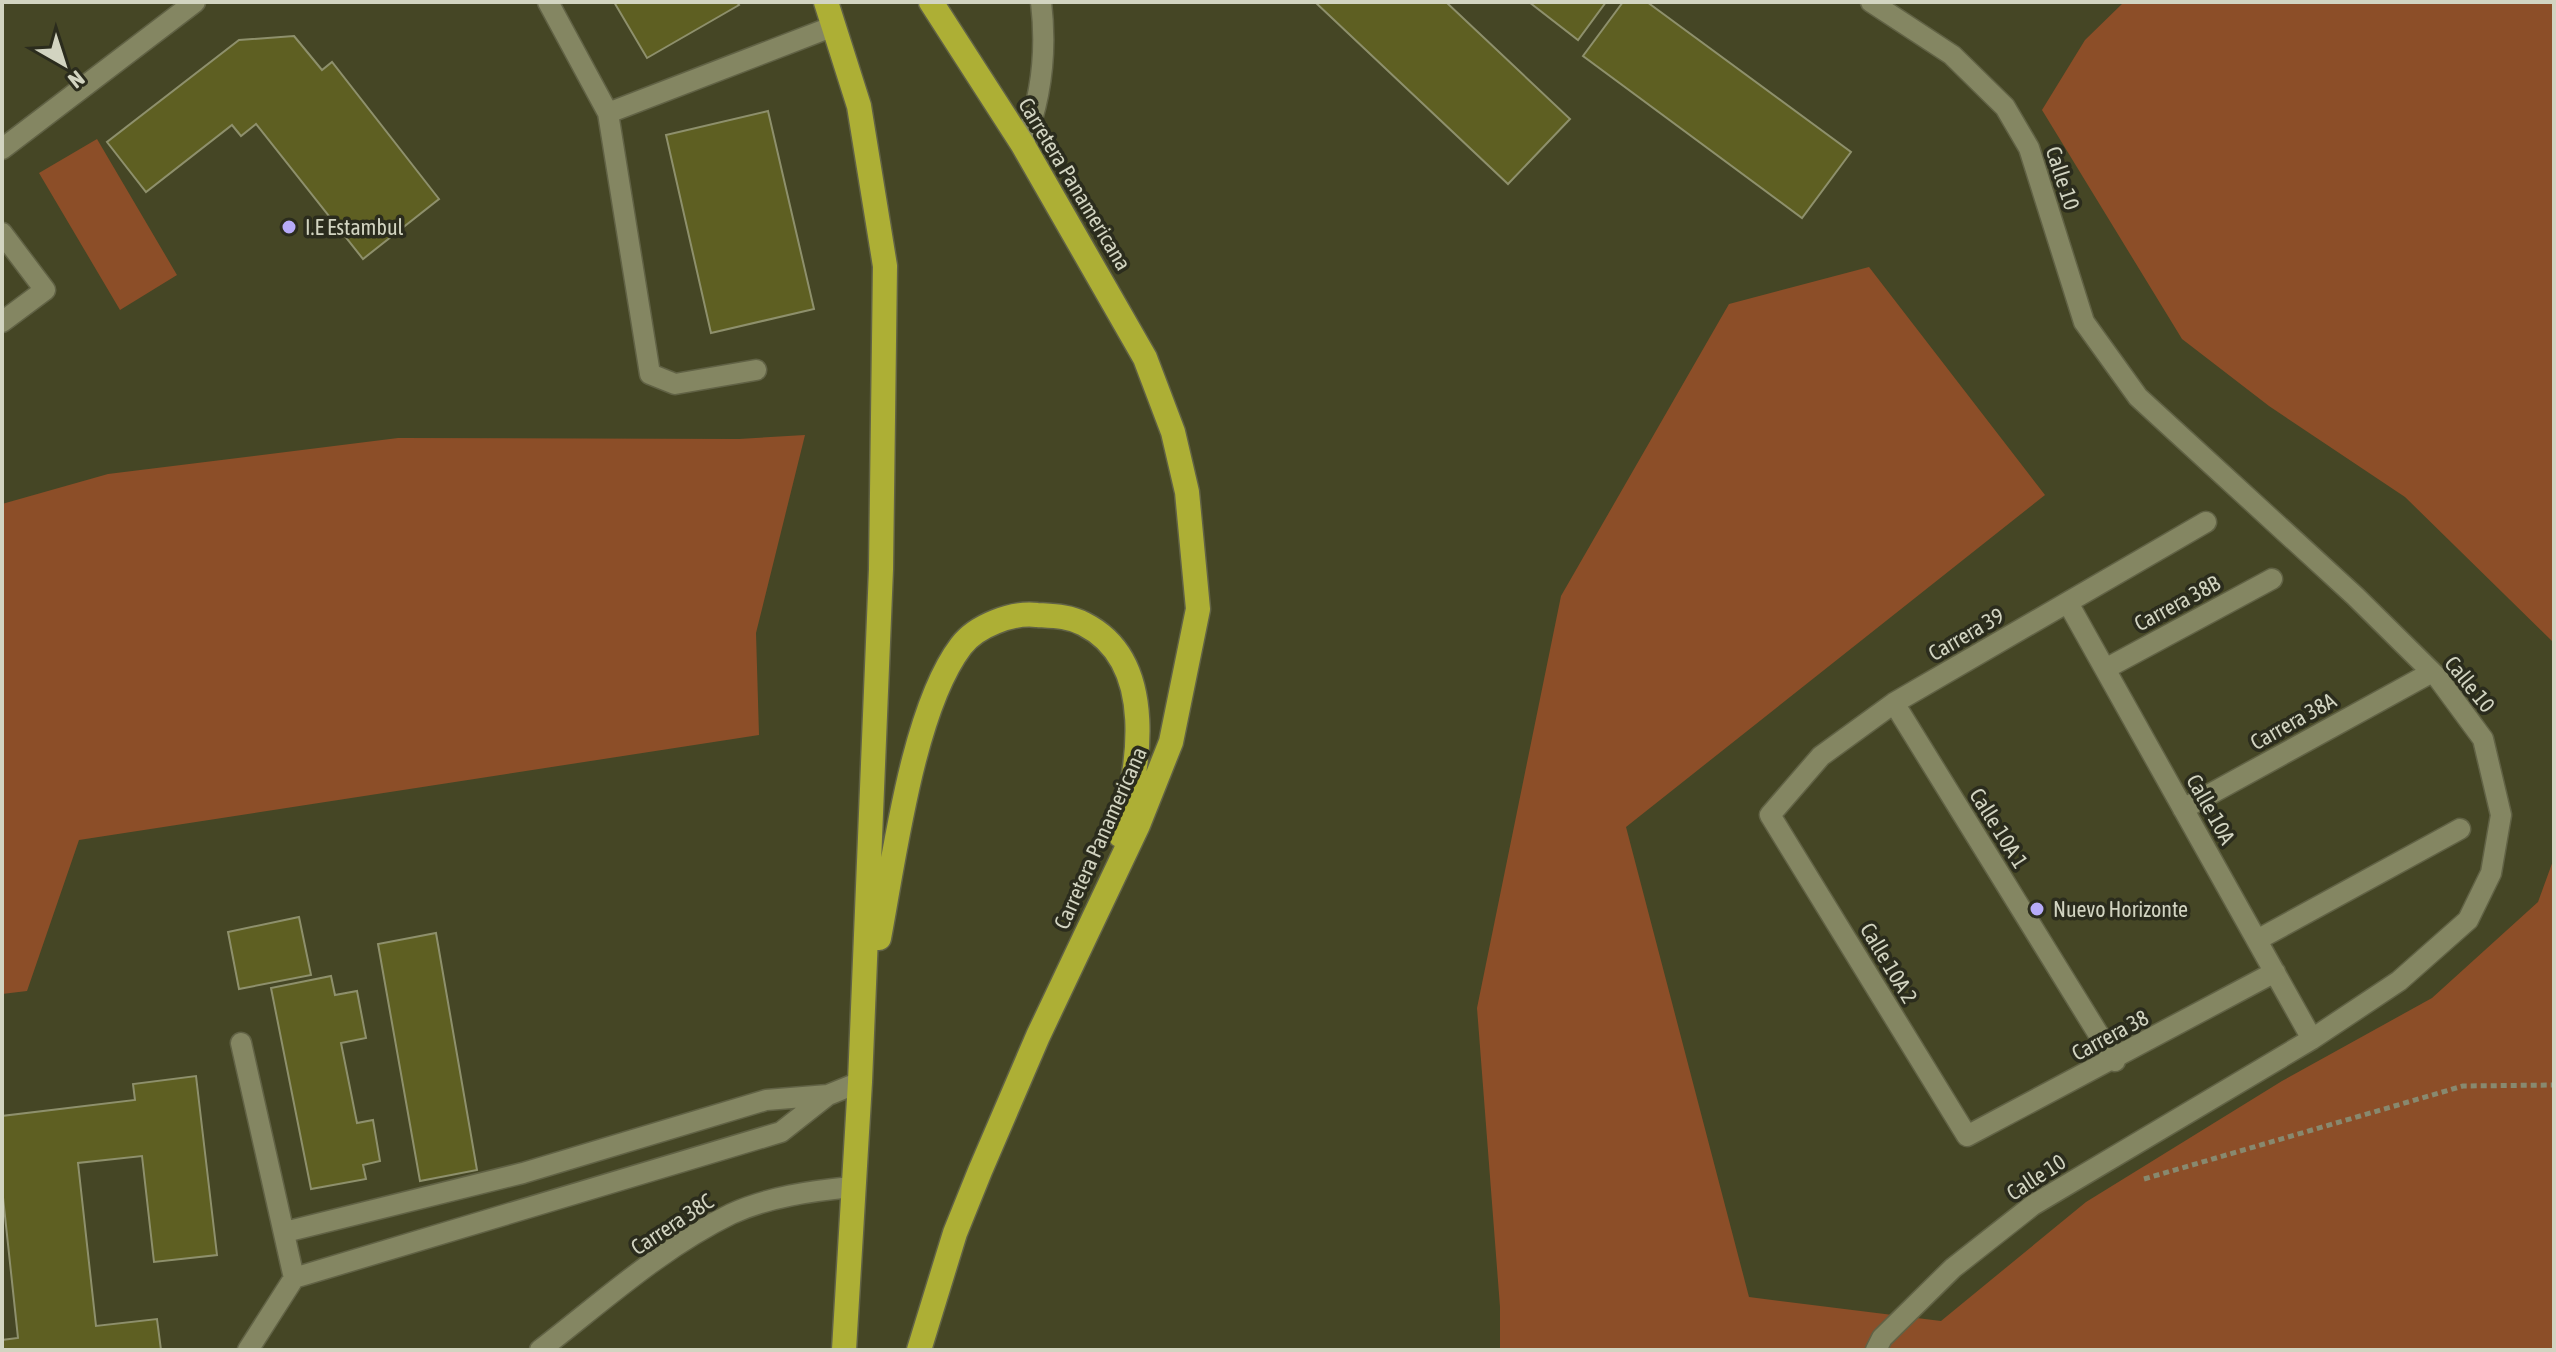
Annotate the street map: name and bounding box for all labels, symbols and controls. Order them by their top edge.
north arrow [24,24,104,104]
text: N [63,65,90,94]
street label: Carretera Panamericana [1013,93,1137,275]
street label: Calle 10 [2041,143,2085,213]
place label: I.E Estambul [305,214,404,240]
marker: I.E Estambul [280,218,298,236]
street label: Carrera 38B [2130,569,2225,636]
street label: Carrera 39 [1924,602,2008,666]
street label: Calle 10 [2439,650,2501,718]
street label: Carrera 38A [2246,687,2341,755]
street label: Carretera Panamericana [1048,743,1152,933]
street label: Calle 10A [2181,769,2241,849]
street label: Calle 10A 1 [1964,783,2034,873]
place label: Nuevo Horizonte [2053,896,2188,922]
marker: Nuevo Horizonte [2028,900,2046,918]
street label: Calle 10A 2 [1855,918,1923,1008]
street label: Carrera 38 [2067,1004,2153,1066]
street label: Calle 10 [2002,1148,2070,1206]
street label: Carrera 38C [626,1188,718,1260]

